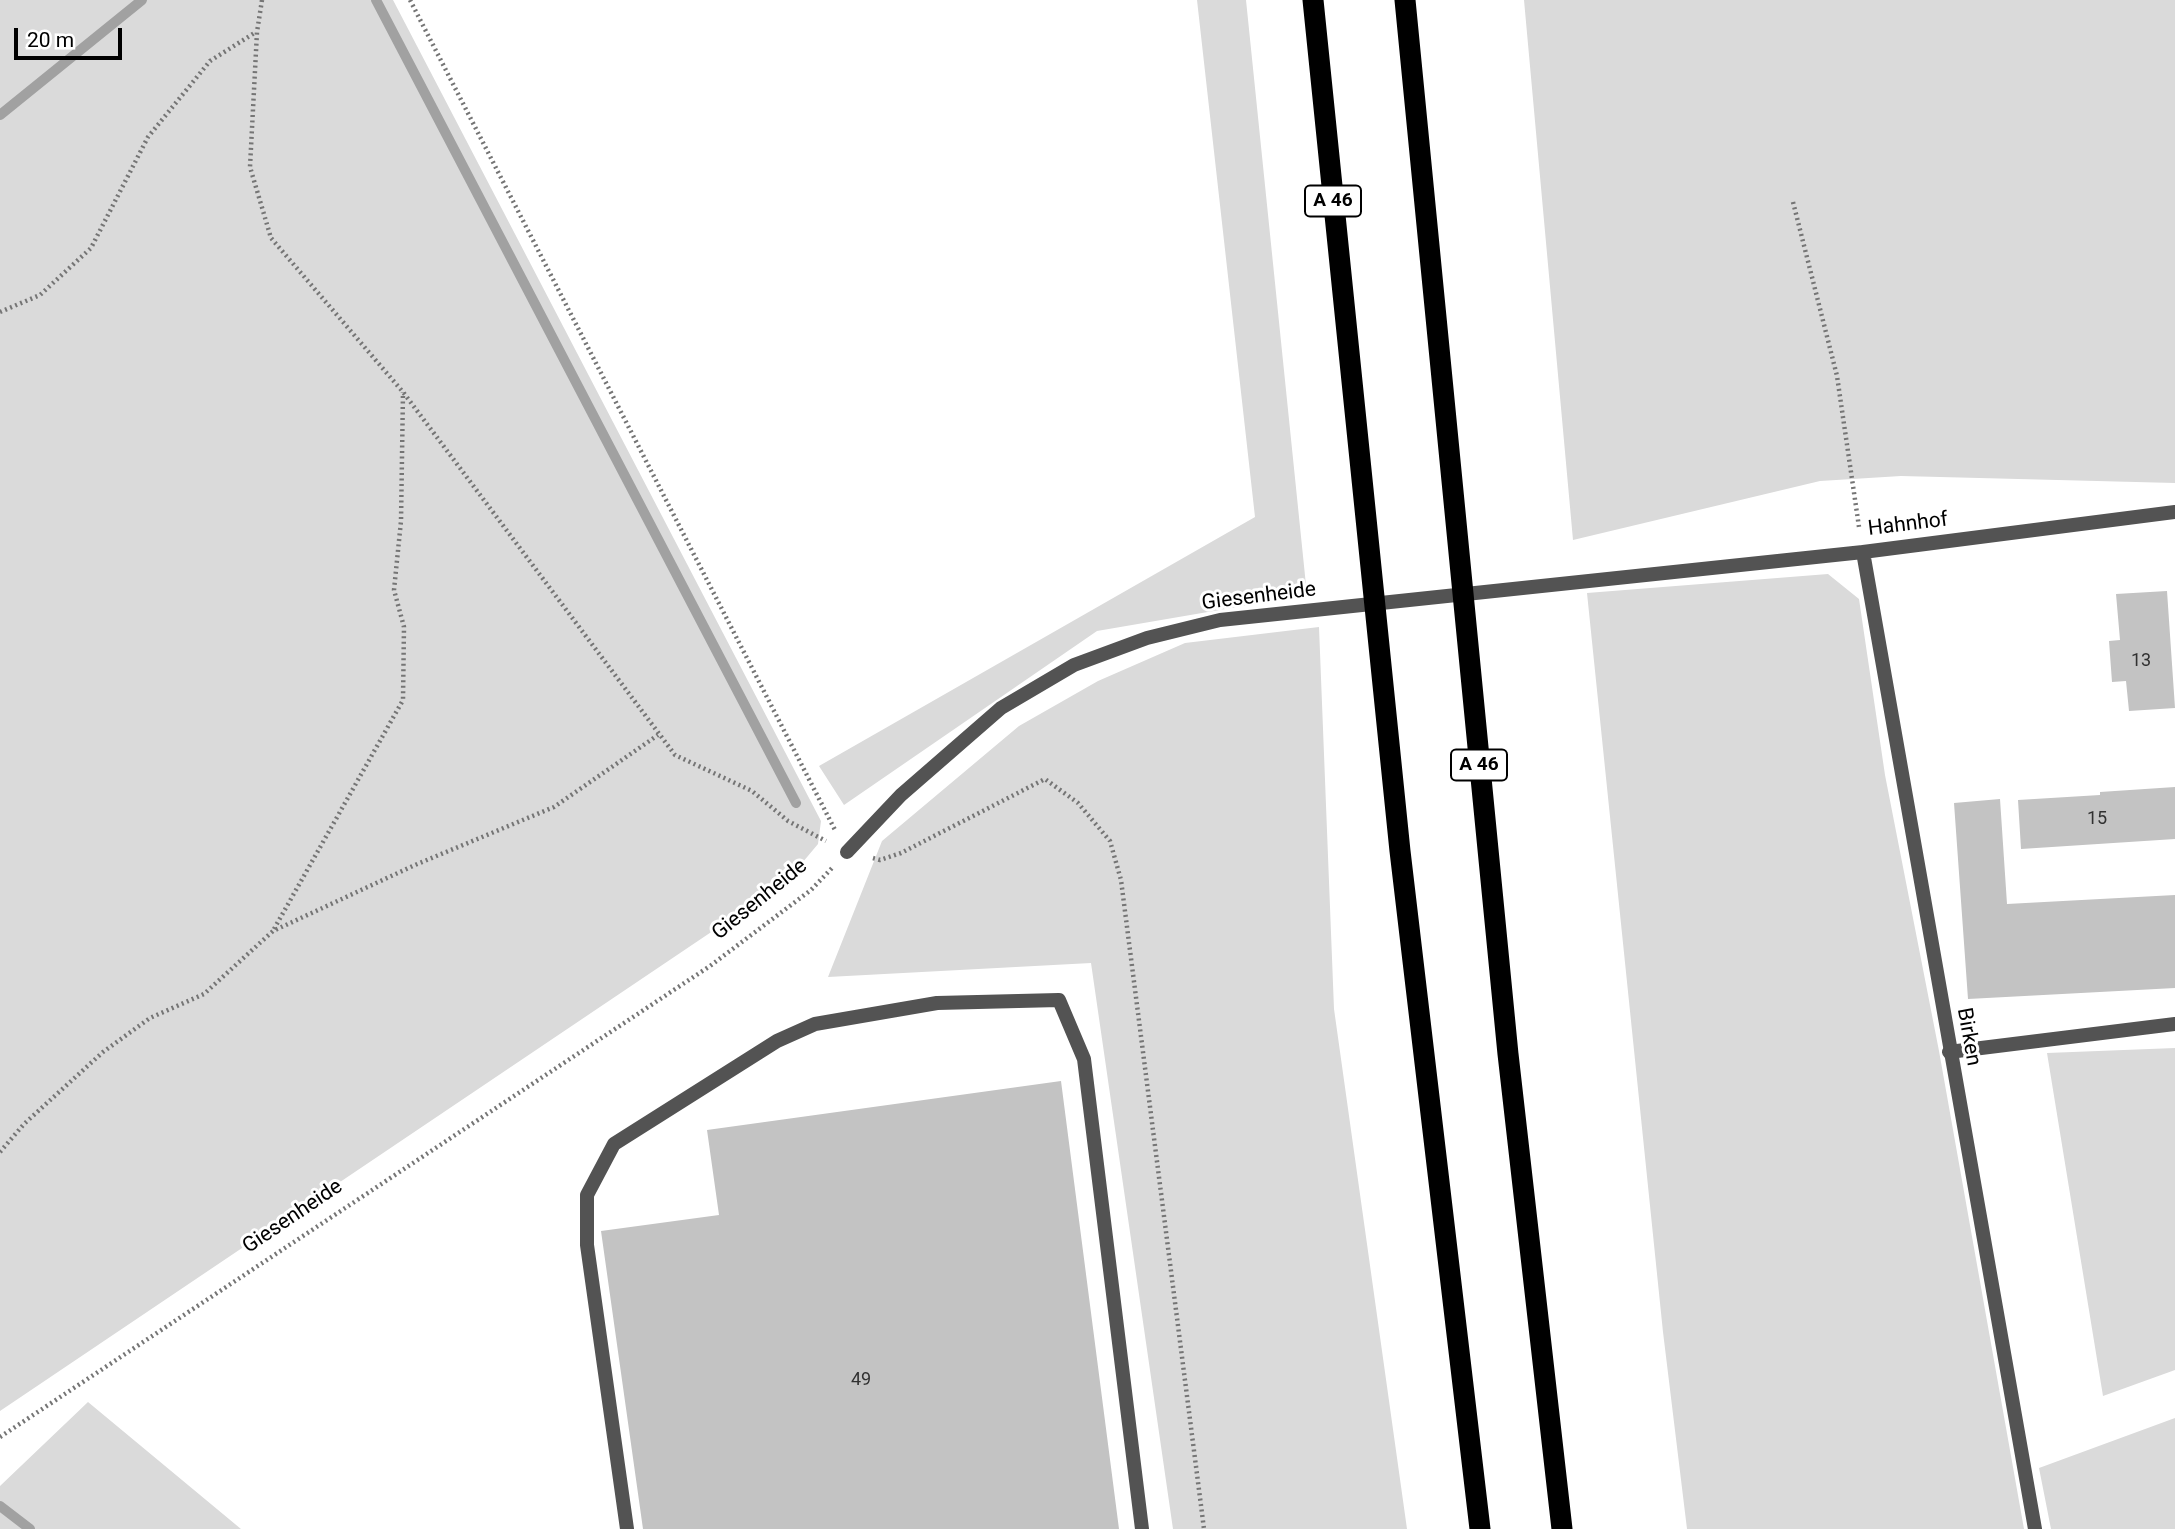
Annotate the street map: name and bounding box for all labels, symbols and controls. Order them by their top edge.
scale bar [18,14,126,58]
text: 20 m [27,28,74,52]
road number: A 46 [1305,186,1361,216]
street label: Hahnhof [1867,508,1949,542]
street label: Giesenheide [1200,577,1318,617]
house number: 13 [2131,650,2151,672]
road number: A 46 [1451,750,1507,780]
house number: 15 [2087,808,2107,830]
street label: Giesenheide [707,854,813,946]
street label: Birken [1951,1006,1985,1068]
street label: Giesenheide [238,1174,348,1260]
house number: 49 [851,1369,871,1391]

